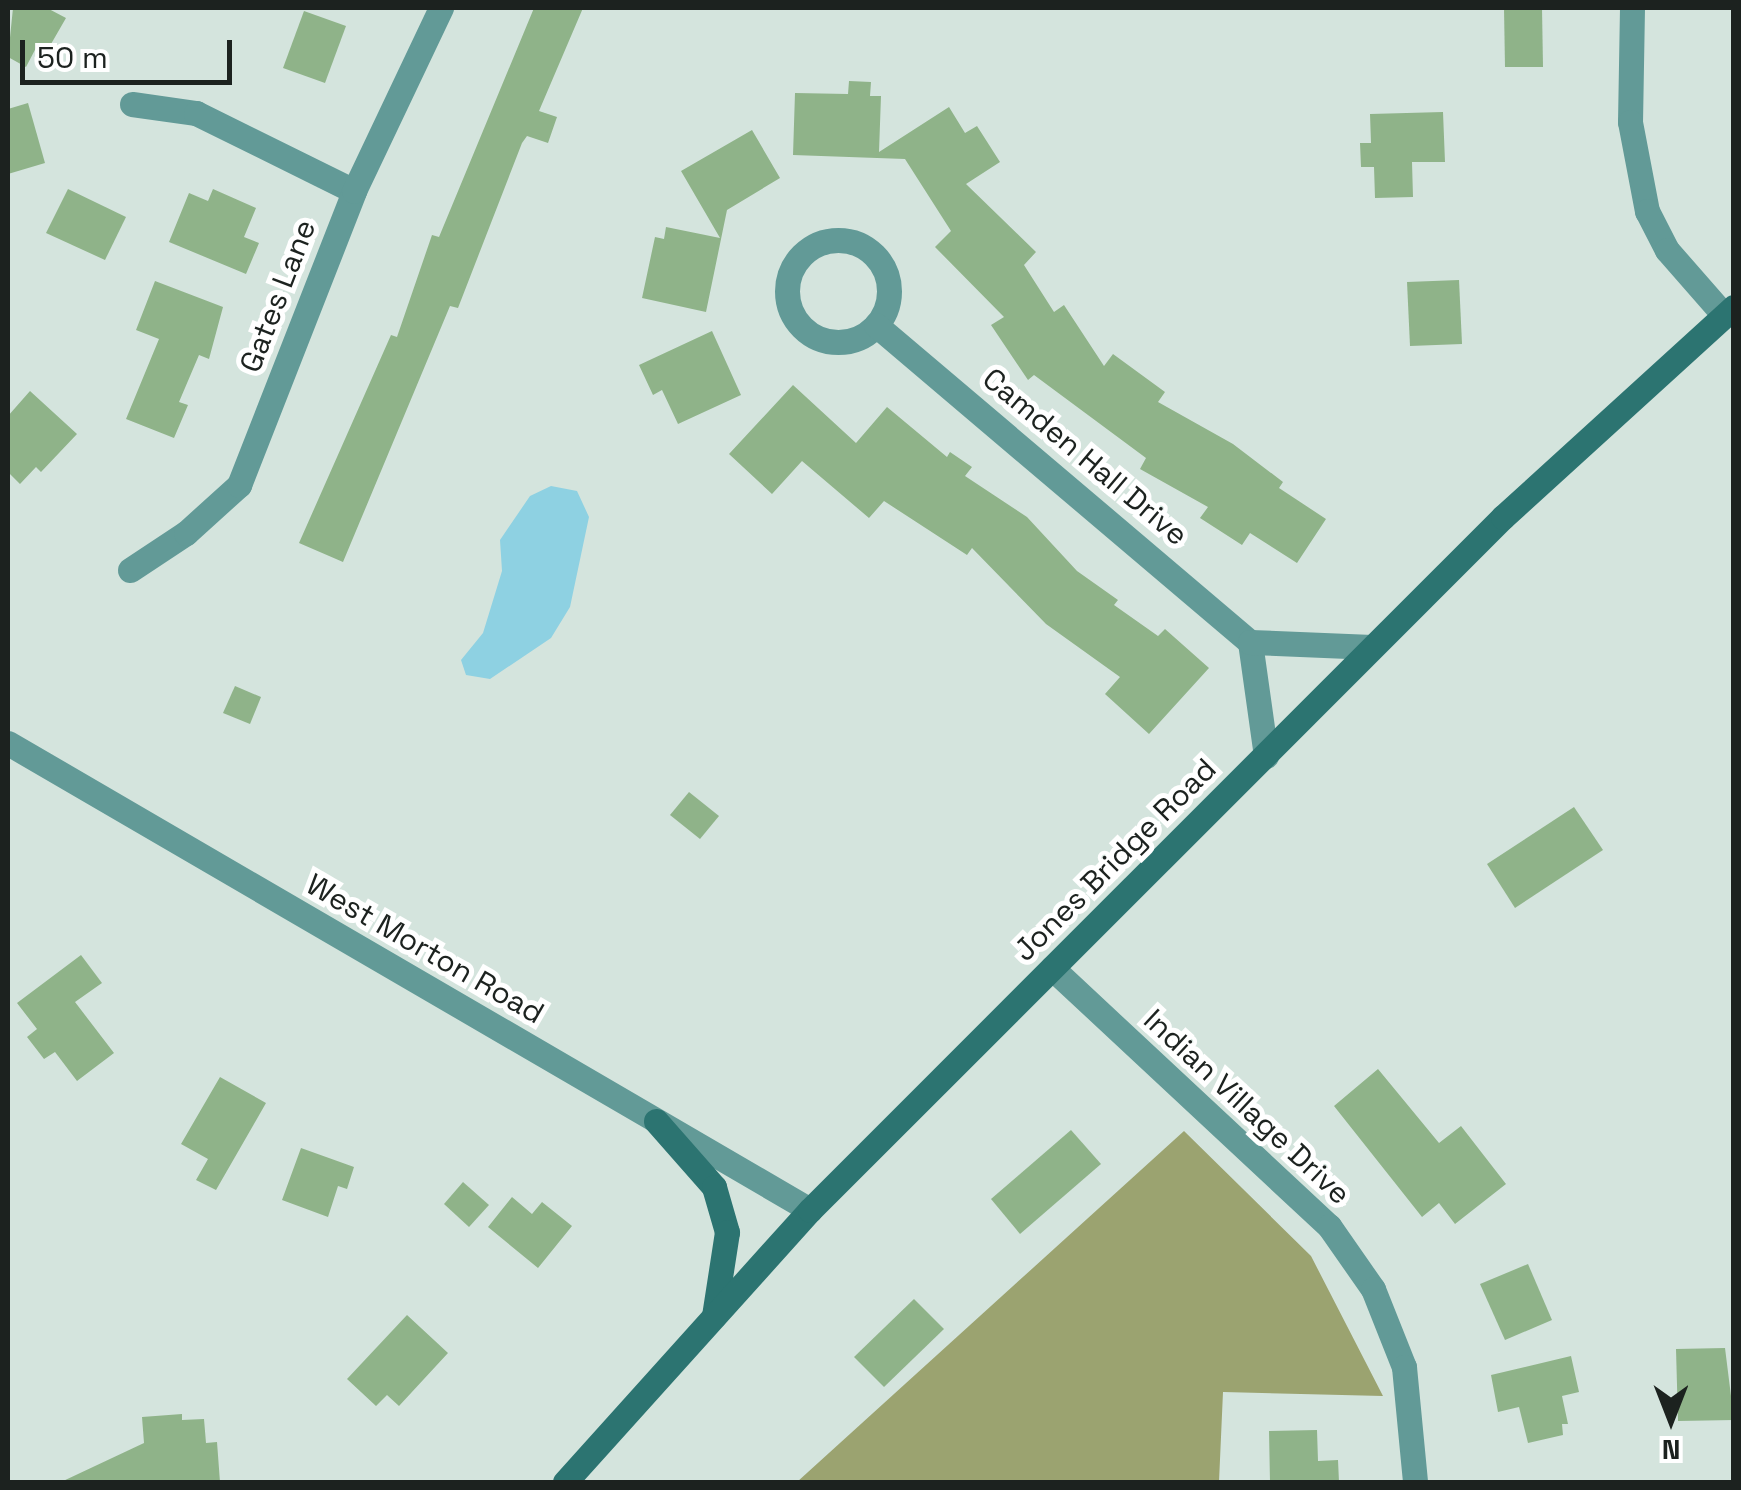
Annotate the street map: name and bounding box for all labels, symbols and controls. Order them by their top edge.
scale bar [25,20,238,82]
text: 50 m [37,38,108,77]
street label: Gates Lane [232,215,324,377]
street label: Camden Hall Drive [975,361,1195,553]
street label: Jones Bridge Road [1006,751,1224,969]
street label: West Morton Road [300,866,550,1032]
street label: Indian Village Drive [1136,1002,1358,1212]
north arrow [1621,1370,1721,1470]
text: N [1662,1432,1680,1468]

